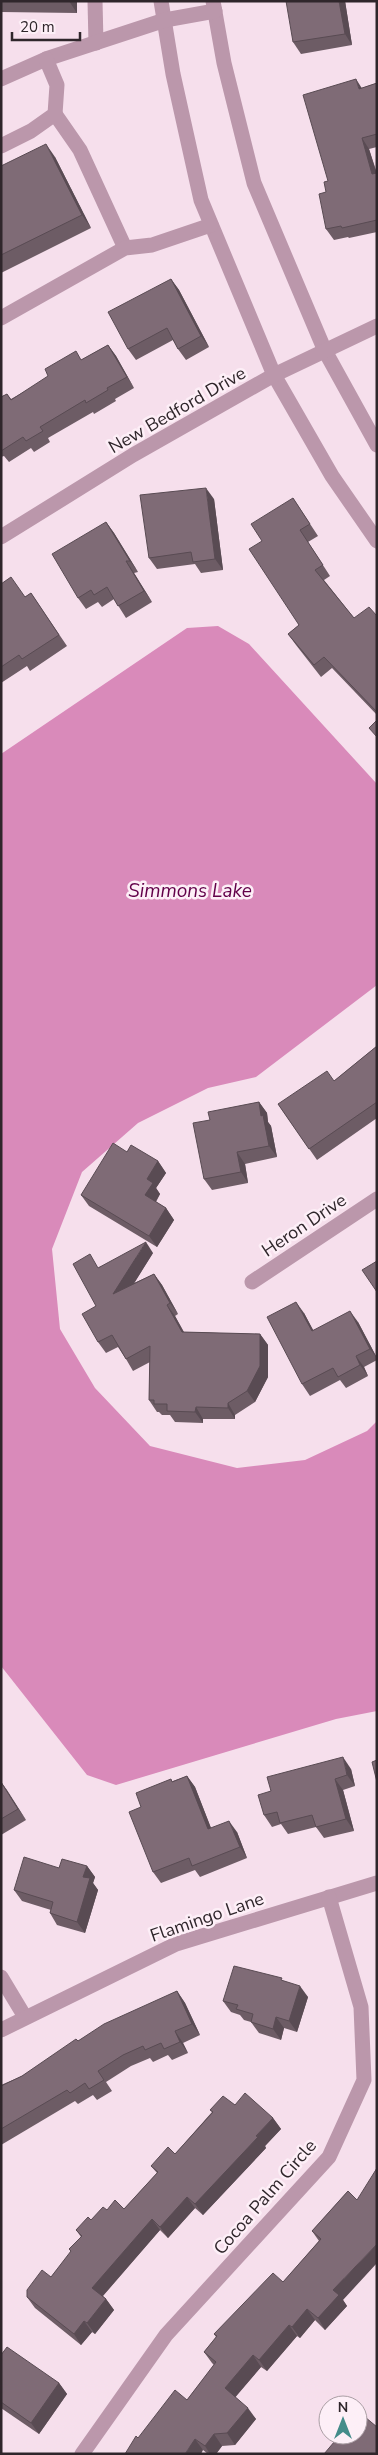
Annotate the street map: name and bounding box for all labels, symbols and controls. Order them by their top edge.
scale bar [12,10,80,42]
text: 20 m [20,17,55,37]
street label: New Bedford Drive [104,361,250,459]
water label: Simmons Lake [128,878,252,904]
street label: Heron Drive [257,1188,351,1262]
street label: Flamingo Lane [147,1886,267,1948]
street label: Cocoa Palm Circle [208,2134,322,2260]
north arrow [318,2395,368,2445]
text: N [338,2398,348,2417]

